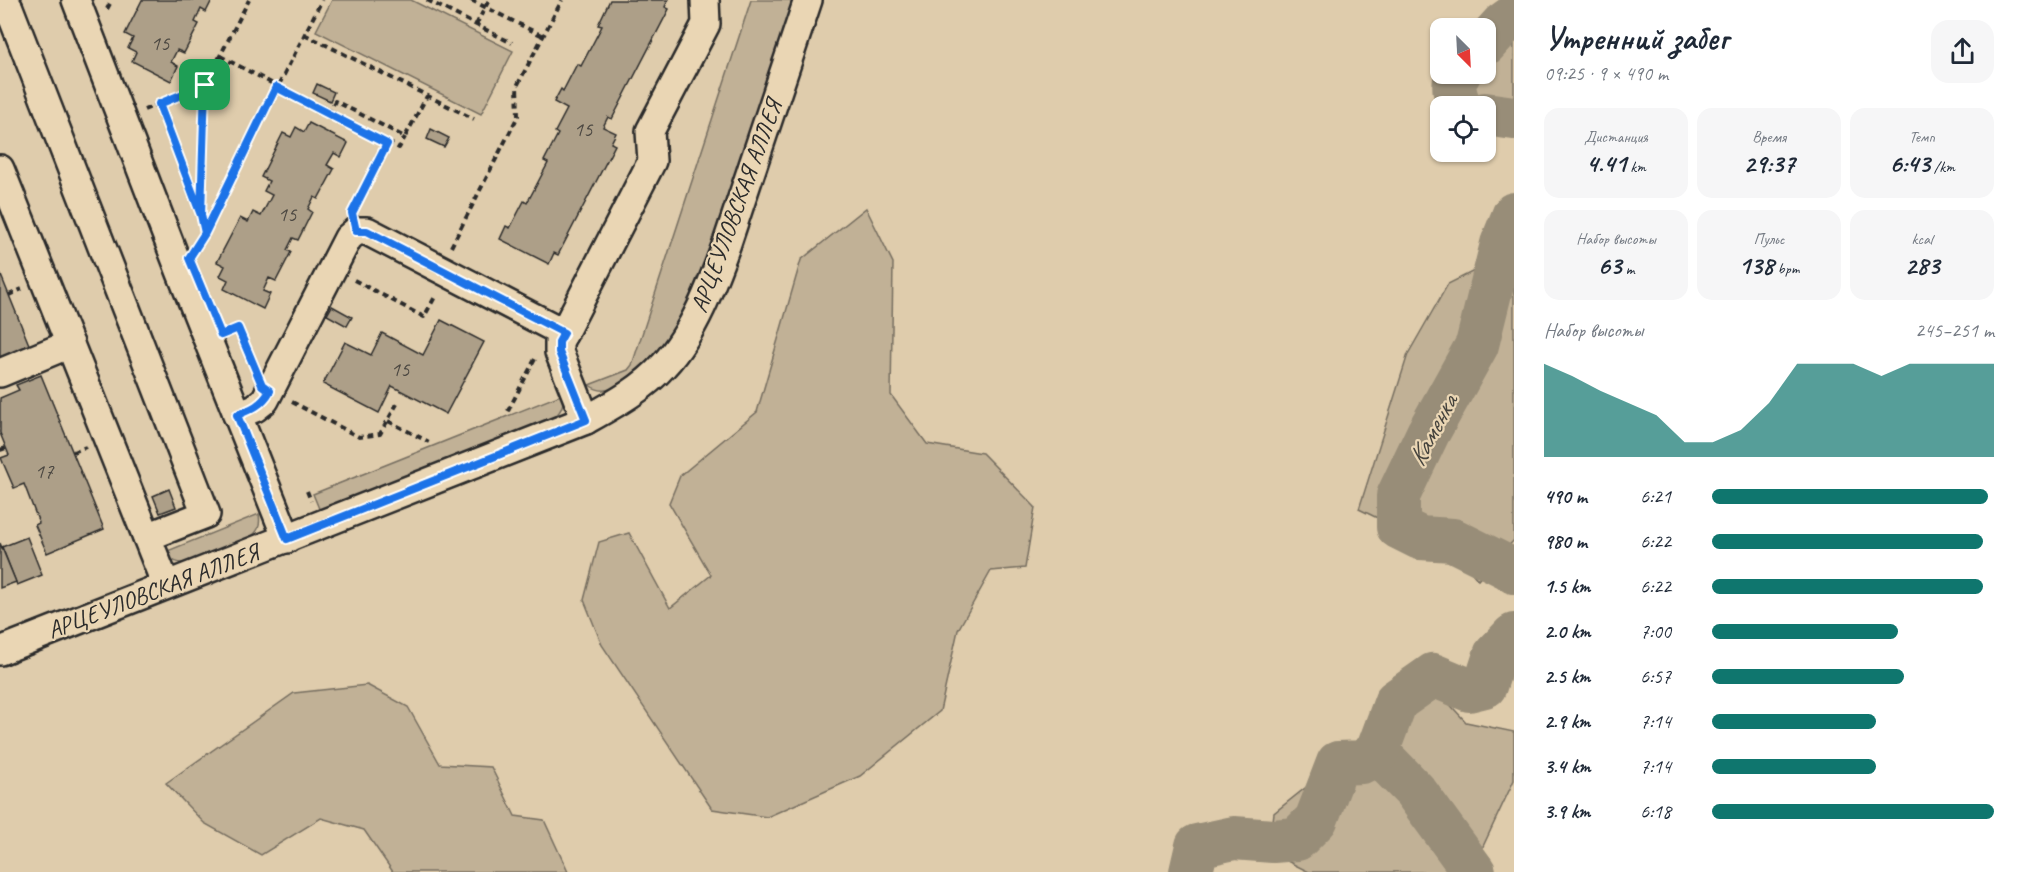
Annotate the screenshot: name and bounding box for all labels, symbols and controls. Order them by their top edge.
text: Утренний забег [1544,17,1728,59]
north arrow [1430,18,1496,84]
map controls [1430,18,1496,162]
button: share [1931,20,1994,83]
house number: 15 [151,30,171,56]
pin [179,59,230,110]
text: 09:25 · 9 × 490 m [1544,61,1668,86]
icon: arrive [188,68,221,101]
street label: АРЦЕУЛОВСКАЯ АЛЛЕЯ [684,93,790,316]
button: locate [1430,96,1496,162]
house number: 15 [574,116,594,142]
text: Дистанция [1584,127,1648,147]
text: Время [1752,127,1786,147]
text: Темп [1909,127,1935,147]
text: 4.41 [1586,147,1626,180]
text: 29:37 [1743,147,1795,180]
text: 6:43 [1889,147,1930,180]
text: km [1626,157,1646,177]
text: /km [1930,157,1955,177]
house number: 15 [278,201,298,227]
text: Набор высоты [1576,229,1656,249]
text: Пульс [1754,229,1784,249]
text: kcal [1911,229,1933,249]
text: 63 [1598,249,1622,282]
text: 138 [1739,249,1774,282]
text: 283 [1904,249,1940,282]
text: m [1622,259,1634,279]
text: bpm [1774,259,1799,279]
text: Набор высоты [1544,318,1643,343]
text: 245–251 m [1915,318,1994,343]
house number: 15 [391,356,411,382]
water label: Каменка [1400,386,1466,471]
house number: 17 [35,458,55,484]
text: 490 m [1544,484,1587,509]
text: 6:21 [1640,484,1671,509]
text: 980 m [1544,529,1587,554]
text: 6:22 [1640,529,1671,554]
street label: АРЦЕУЛОВСКАЯ АЛЛЕЯ [43,536,266,645]
text: 1.5 km [1544,574,1590,599]
text: 6:22 [1640,574,1671,599]
text: 2.0 km [1544,619,1591,644]
text: 7:00 [1640,619,1671,644]
text: 2.5 km [1544,664,1590,689]
text: 6:57 [1640,664,1671,689]
text: 2.9 km [1544,709,1590,734]
text: 7:14 [1640,709,1671,734]
text: 3.4 km [1544,754,1591,779]
text: 7:14 [1640,754,1671,779]
text: 3.9 km [1544,799,1590,824]
text: 6:18 [1640,799,1671,824]

